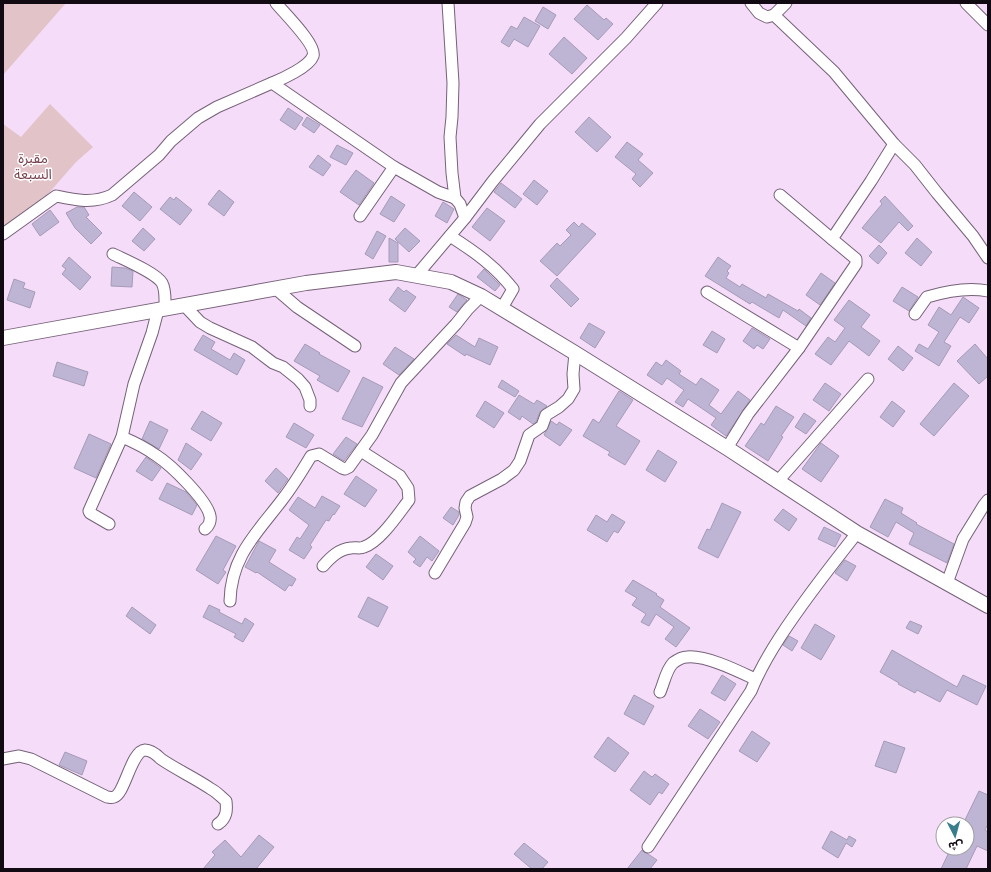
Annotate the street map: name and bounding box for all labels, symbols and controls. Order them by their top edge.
park label: مقبرة السبعة [14,149,52,183]
north arrow [935,816,975,856]
text: ش [948,838,964,854]

